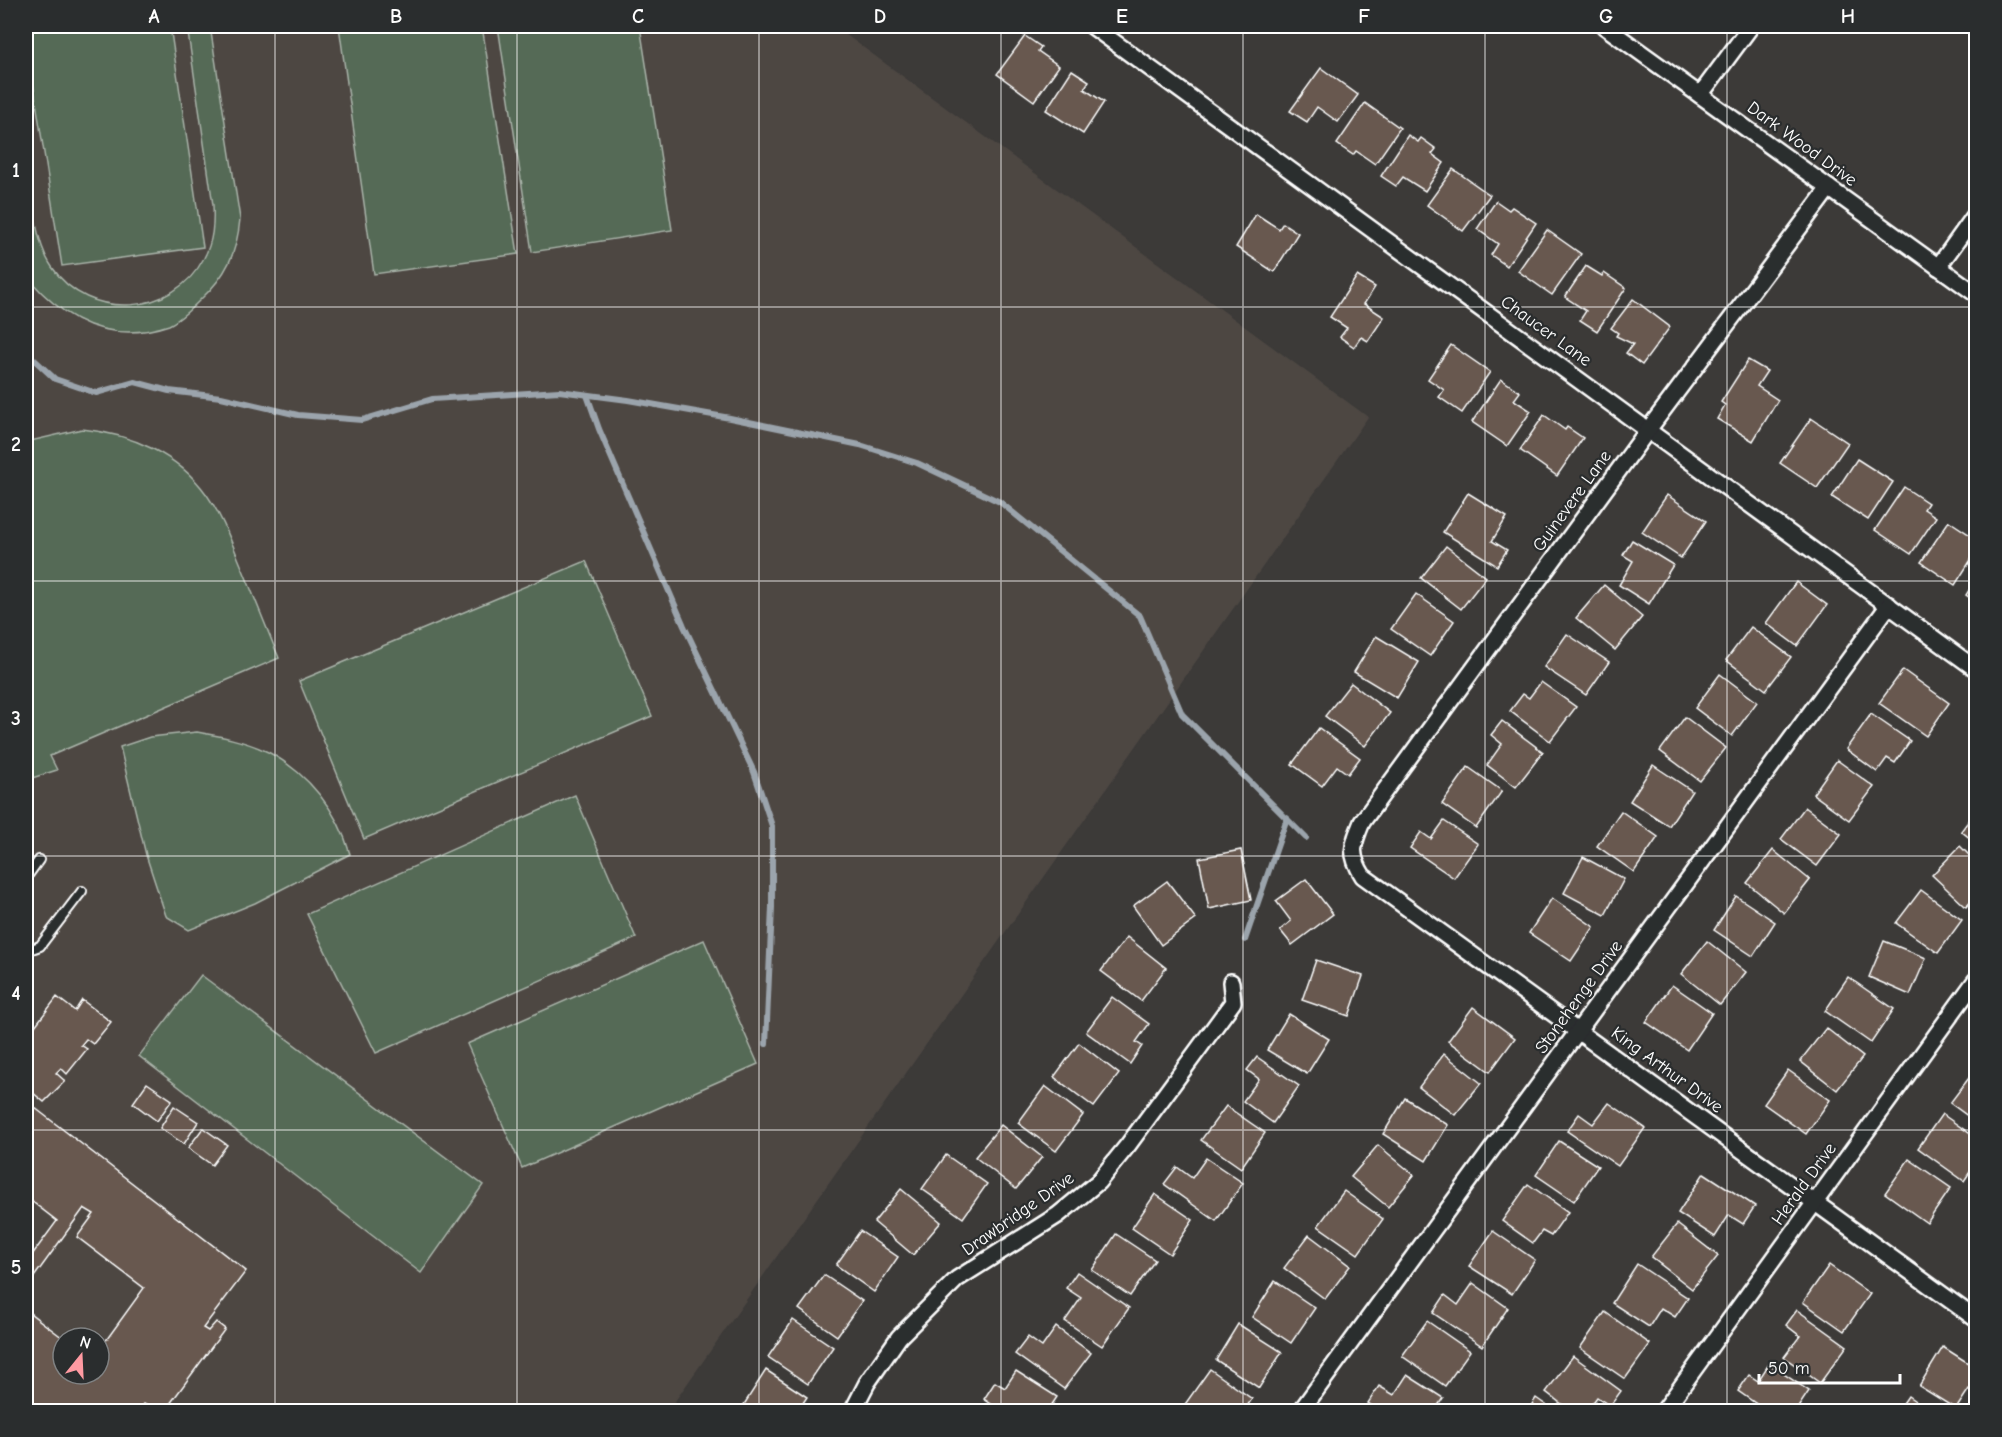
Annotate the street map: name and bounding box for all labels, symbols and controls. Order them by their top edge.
text: A [148,5,160,28]
text: B [390,5,402,28]
text: C [632,5,644,28]
text: D [874,5,886,28]
text: E [1116,5,1128,28]
text: F [1358,5,1370,28]
text: G [1599,5,1613,28]
text: H [1841,5,1855,28]
street label: Dark Wood Drive [1743,97,1861,191]
text: 1 [12,159,20,182]
street label: Chaucer Lane [1497,291,1595,371]
text: 2 [11,433,21,456]
street label: Guinevere Lane [1528,446,1616,556]
text: 3 [11,707,21,730]
street label: Stonehenge Drive [1531,936,1627,1058]
text: 4 [11,982,21,1005]
street label: King Arthur Drive [1607,1022,1727,1118]
street label: Herald Drive [1767,1139,1841,1229]
street label: Drawbridge Drive [958,1168,1078,1260]
text: 5 [11,1256,21,1279]
north arrow [51,1326,111,1386]
text: N [78,1333,93,1353]
scale bar [1759,1347,1900,1385]
text: 50 m [1768,1358,1810,1379]

